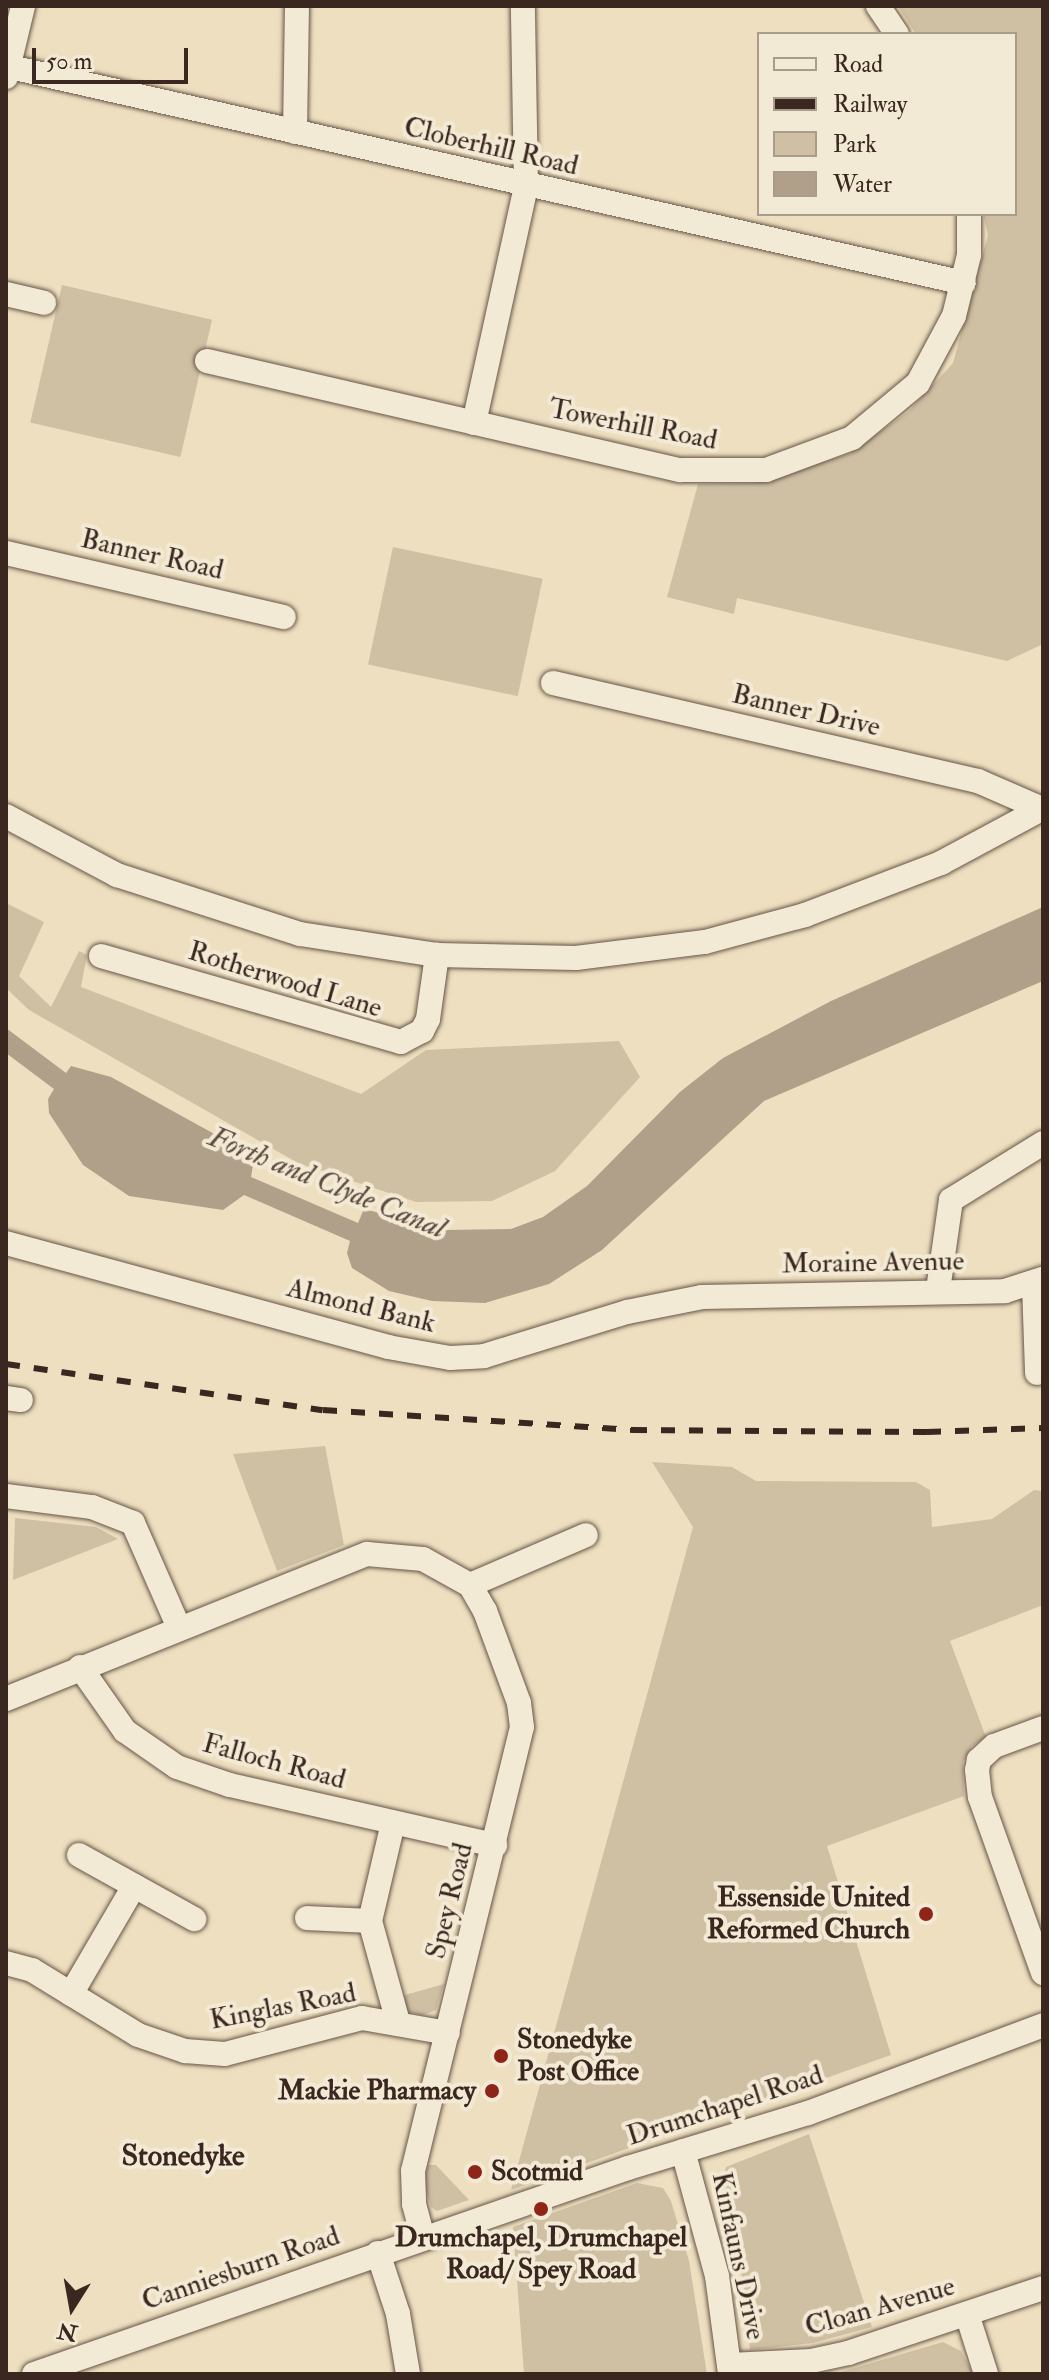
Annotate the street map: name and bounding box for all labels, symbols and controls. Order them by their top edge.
scale bar [36,32,192,82]
legend [757,32,1017,216]
text: 50 m [46,46,92,77]
text: Road [833,49,883,80]
text: Railway [833,89,907,120]
street label: Cloberhill Road [401,111,581,183]
text: Park [833,129,877,160]
text: Water [833,169,892,200]
street label: Towerhill Road [546,392,720,458]
street label: Banner Road [77,522,227,588]
street label: Banner Drive [729,678,883,744]
street label: Rotherwood Lane [184,935,386,1025]
water label: Forth and Clyde Canal [203,1119,451,1247]
street label: Moraine Avenue [781,1245,965,1281]
street label: Almond Bank [283,1271,439,1341]
street label: Falloch Road [199,1727,349,1797]
street label: Spey Road [419,1840,481,1962]
place label: Essenside United Reformed Church [707,1881,910,1947]
marker: Essenside United Reformed Church [917,1905,935,1923]
street label: Kinglas Road [207,1976,359,2038]
place label: Stonedyke Post Office [517,2023,639,2089]
marker: Stonedyke Post Office [492,2047,510,2065]
street label: Drumchapel Road [623,2058,827,2154]
place label: Mackie Pharmacy [278,2074,476,2108]
marker: Mackie Pharmacy [483,2082,501,2100]
district label: Stonedyke [121,2138,245,2174]
place label: Scotmid [491,2155,583,2189]
marker: Scotmid [466,2163,484,2181]
street label: Kinfauns Drive [704,2169,772,2343]
marker: Drumchapel, Drumchapel Road/ Spey Road [532,2200,550,2218]
street label: Canniesburn Road [138,2219,344,2319]
place label: Drumchapel, Drumchapel Road/ Spey Road [395,2221,687,2287]
north arrow [32,2268,112,2348]
street label: Cloan Avenue [801,2270,959,2344]
text: N [55,2316,80,2347]

